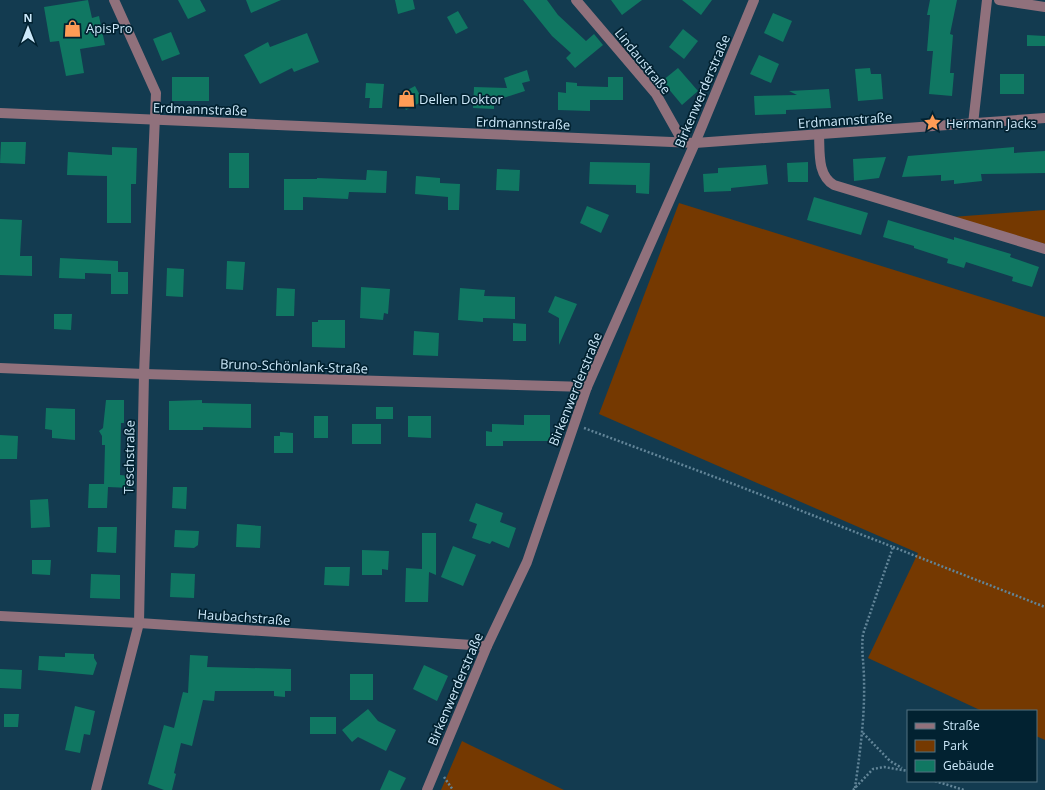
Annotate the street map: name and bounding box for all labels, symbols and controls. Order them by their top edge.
north arrow [8,8,48,48]
text: N [24,10,32,25]
shop icon: ApisPro [63,18,83,38]
place label: ApisPro [86,19,133,37]
street label: Lindaustraße [611,24,675,98]
street label: Birkenwerderstraße [670,32,734,150]
shop icon: Dellen Doktor [396,89,416,109]
place label: Dellen Doktor [419,90,503,108]
street label: Erdmannstraße [152,98,248,120]
street label: Erdmannstraße [797,108,893,132]
street label: Erdmannstraße [475,112,571,134]
place icon: Hermann Jacks [923,113,943,133]
place label: Hermann Jacks [946,114,1037,132]
street label: Birkenwerderstraße [544,329,606,449]
street label: Bruno-Schönlank-Straße [220,354,368,378]
street label: Teschstraße [119,420,139,494]
street label: Haubachstraße [197,605,291,629]
street label: Birkenwerderstraße [423,630,487,748]
legend [907,710,1037,782]
text: Straße [943,717,980,734]
text: Park [943,737,969,754]
text: Gebäude [943,757,994,774]

